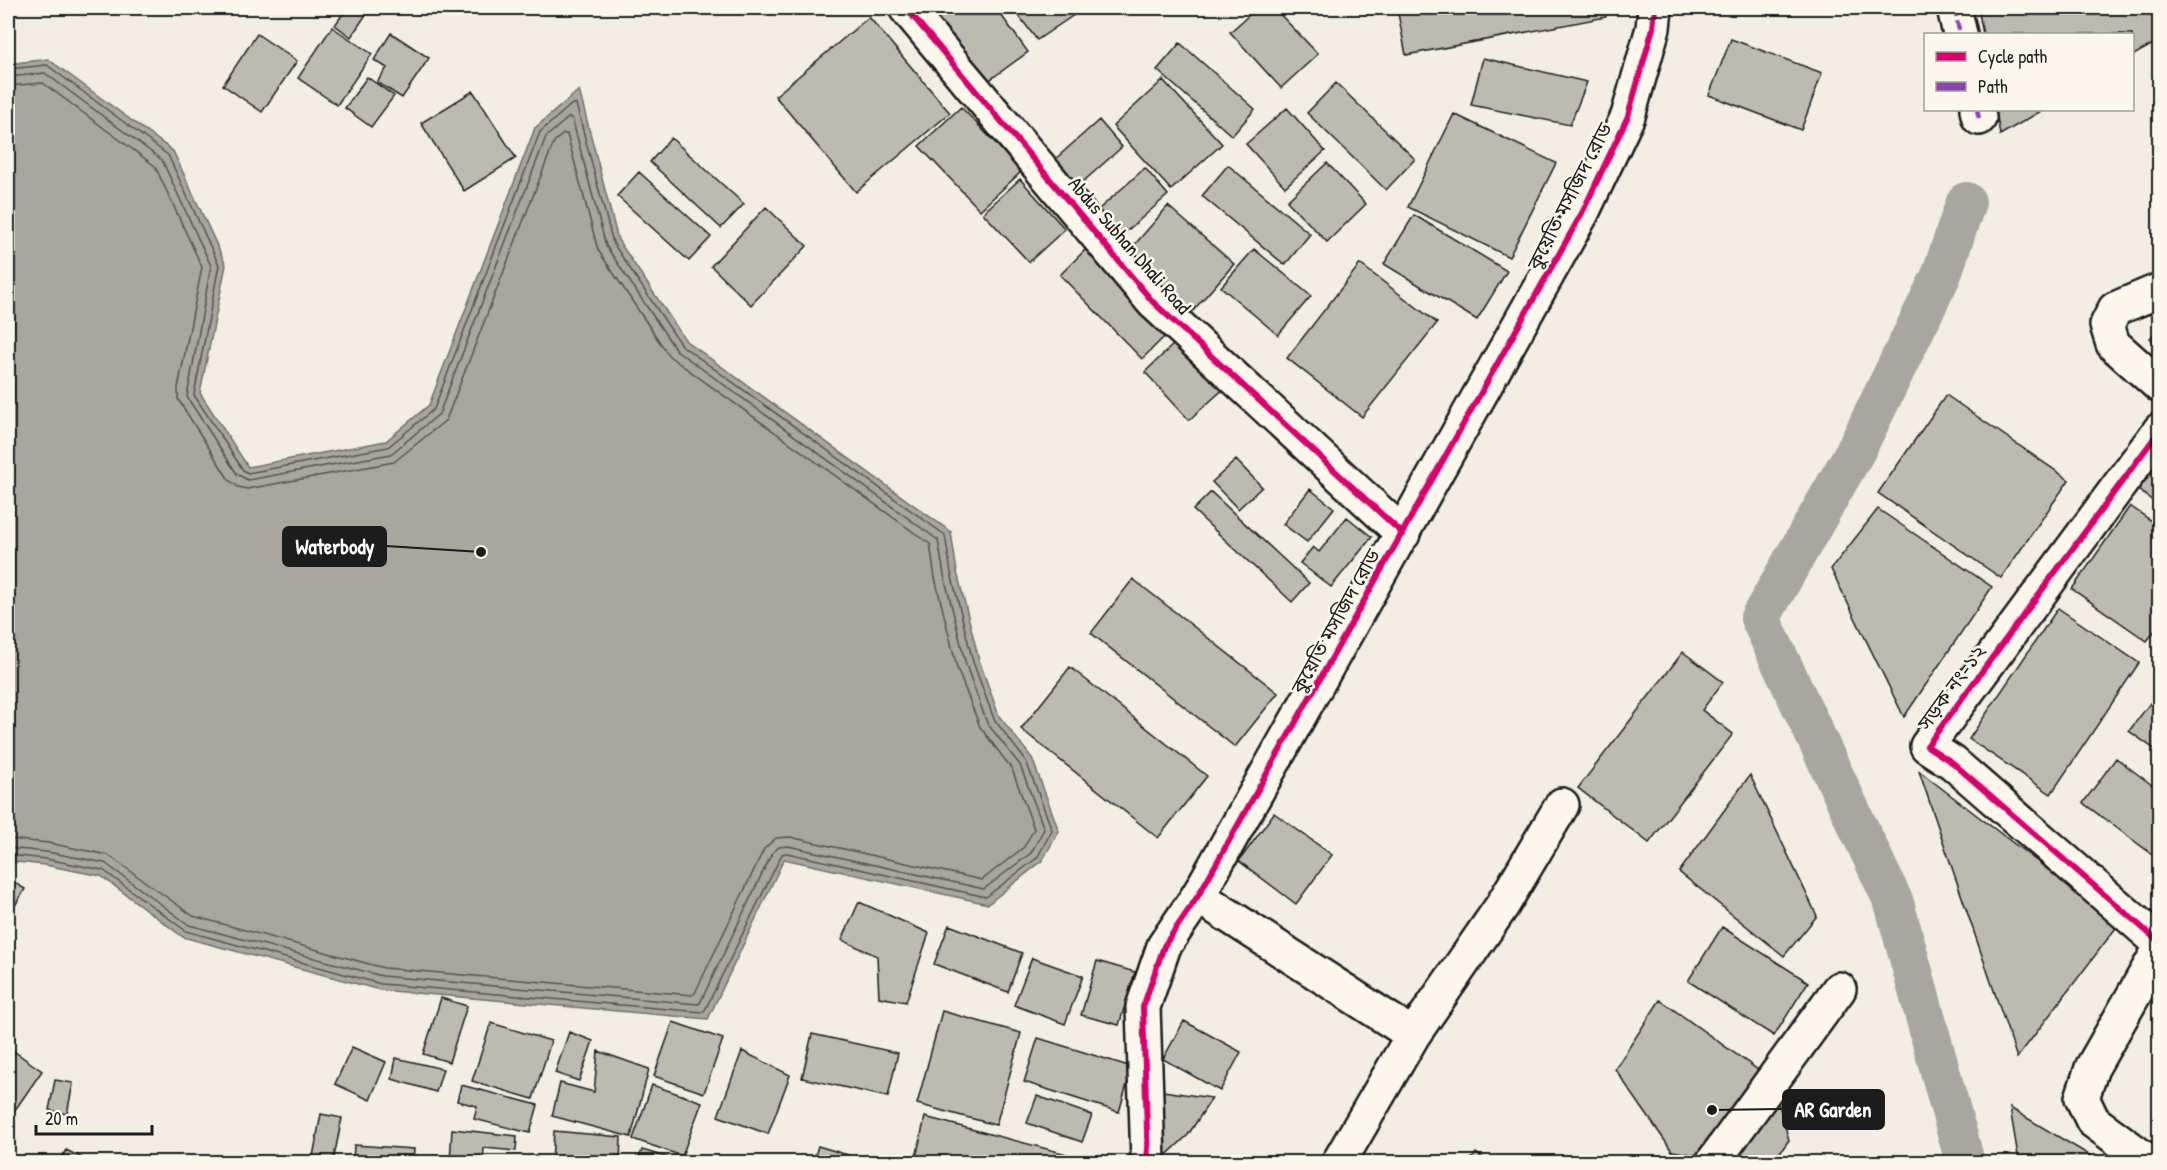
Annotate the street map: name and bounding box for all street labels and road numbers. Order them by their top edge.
street label: কুয়েতি মসজিদ রোড [1520,117,1618,275]
street label: Abdus Subhan Dhali Road [1063,170,1197,320]
street label: কুয়েতি মসজিদ রোড [1284,543,1386,699]
street label: সড়ক নং-১২ [1910,638,1991,736]

